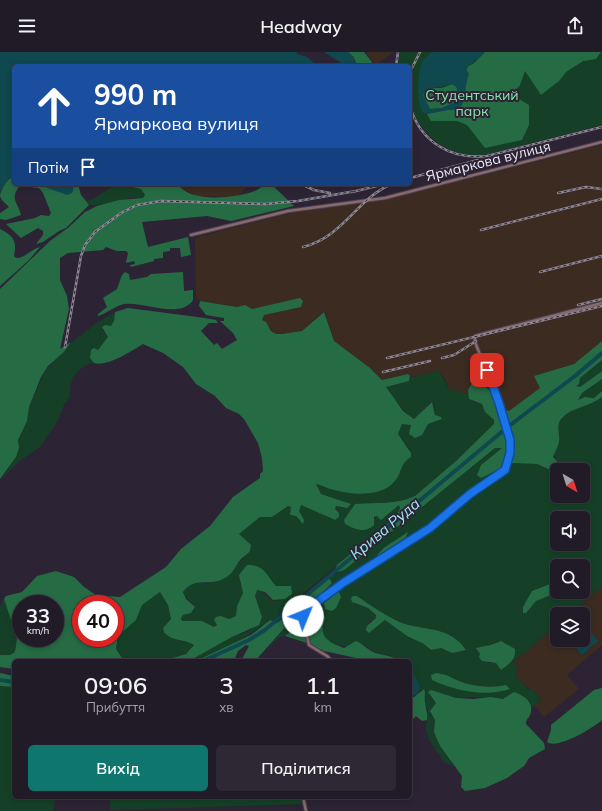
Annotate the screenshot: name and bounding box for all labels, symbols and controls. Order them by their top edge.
icon: menu [16,15,38,37]
text: Headway [260,15,342,38]
icon: share [564,15,586,37]
text: 990 m [94,77,177,112]
icon: ahead [28,80,80,132]
park label: Студентський парк [425,86,519,120]
text: Ярмаркова вулиця [94,112,259,135]
street label: Ярмаркова вулиця [424,137,552,185]
icon: arrive [77,156,99,178]
text: Потім [28,158,69,177]
pin [470,353,504,387]
icon: arrive [476,359,498,381]
north arrow [550,463,590,503]
map controls [550,463,590,647]
water label: Крива Руда [346,494,423,563]
button: sound [550,511,590,551]
button: search [550,559,590,599]
speed limit sign: 40 [72,595,124,647]
position arrow [282,595,324,637]
text: 33 [26,603,50,628]
button: layers [550,607,590,647]
text: km/h [27,624,49,637]
text: 09:06 [84,670,147,700]
text: 3 [219,670,234,700]
text: 1.1 [306,670,340,700]
text: Прибуття [86,699,145,715]
text: хв [219,699,234,715]
text: km [314,699,332,715]
button: Вихід [28,745,208,791]
button: Поділитися [216,745,396,791]

